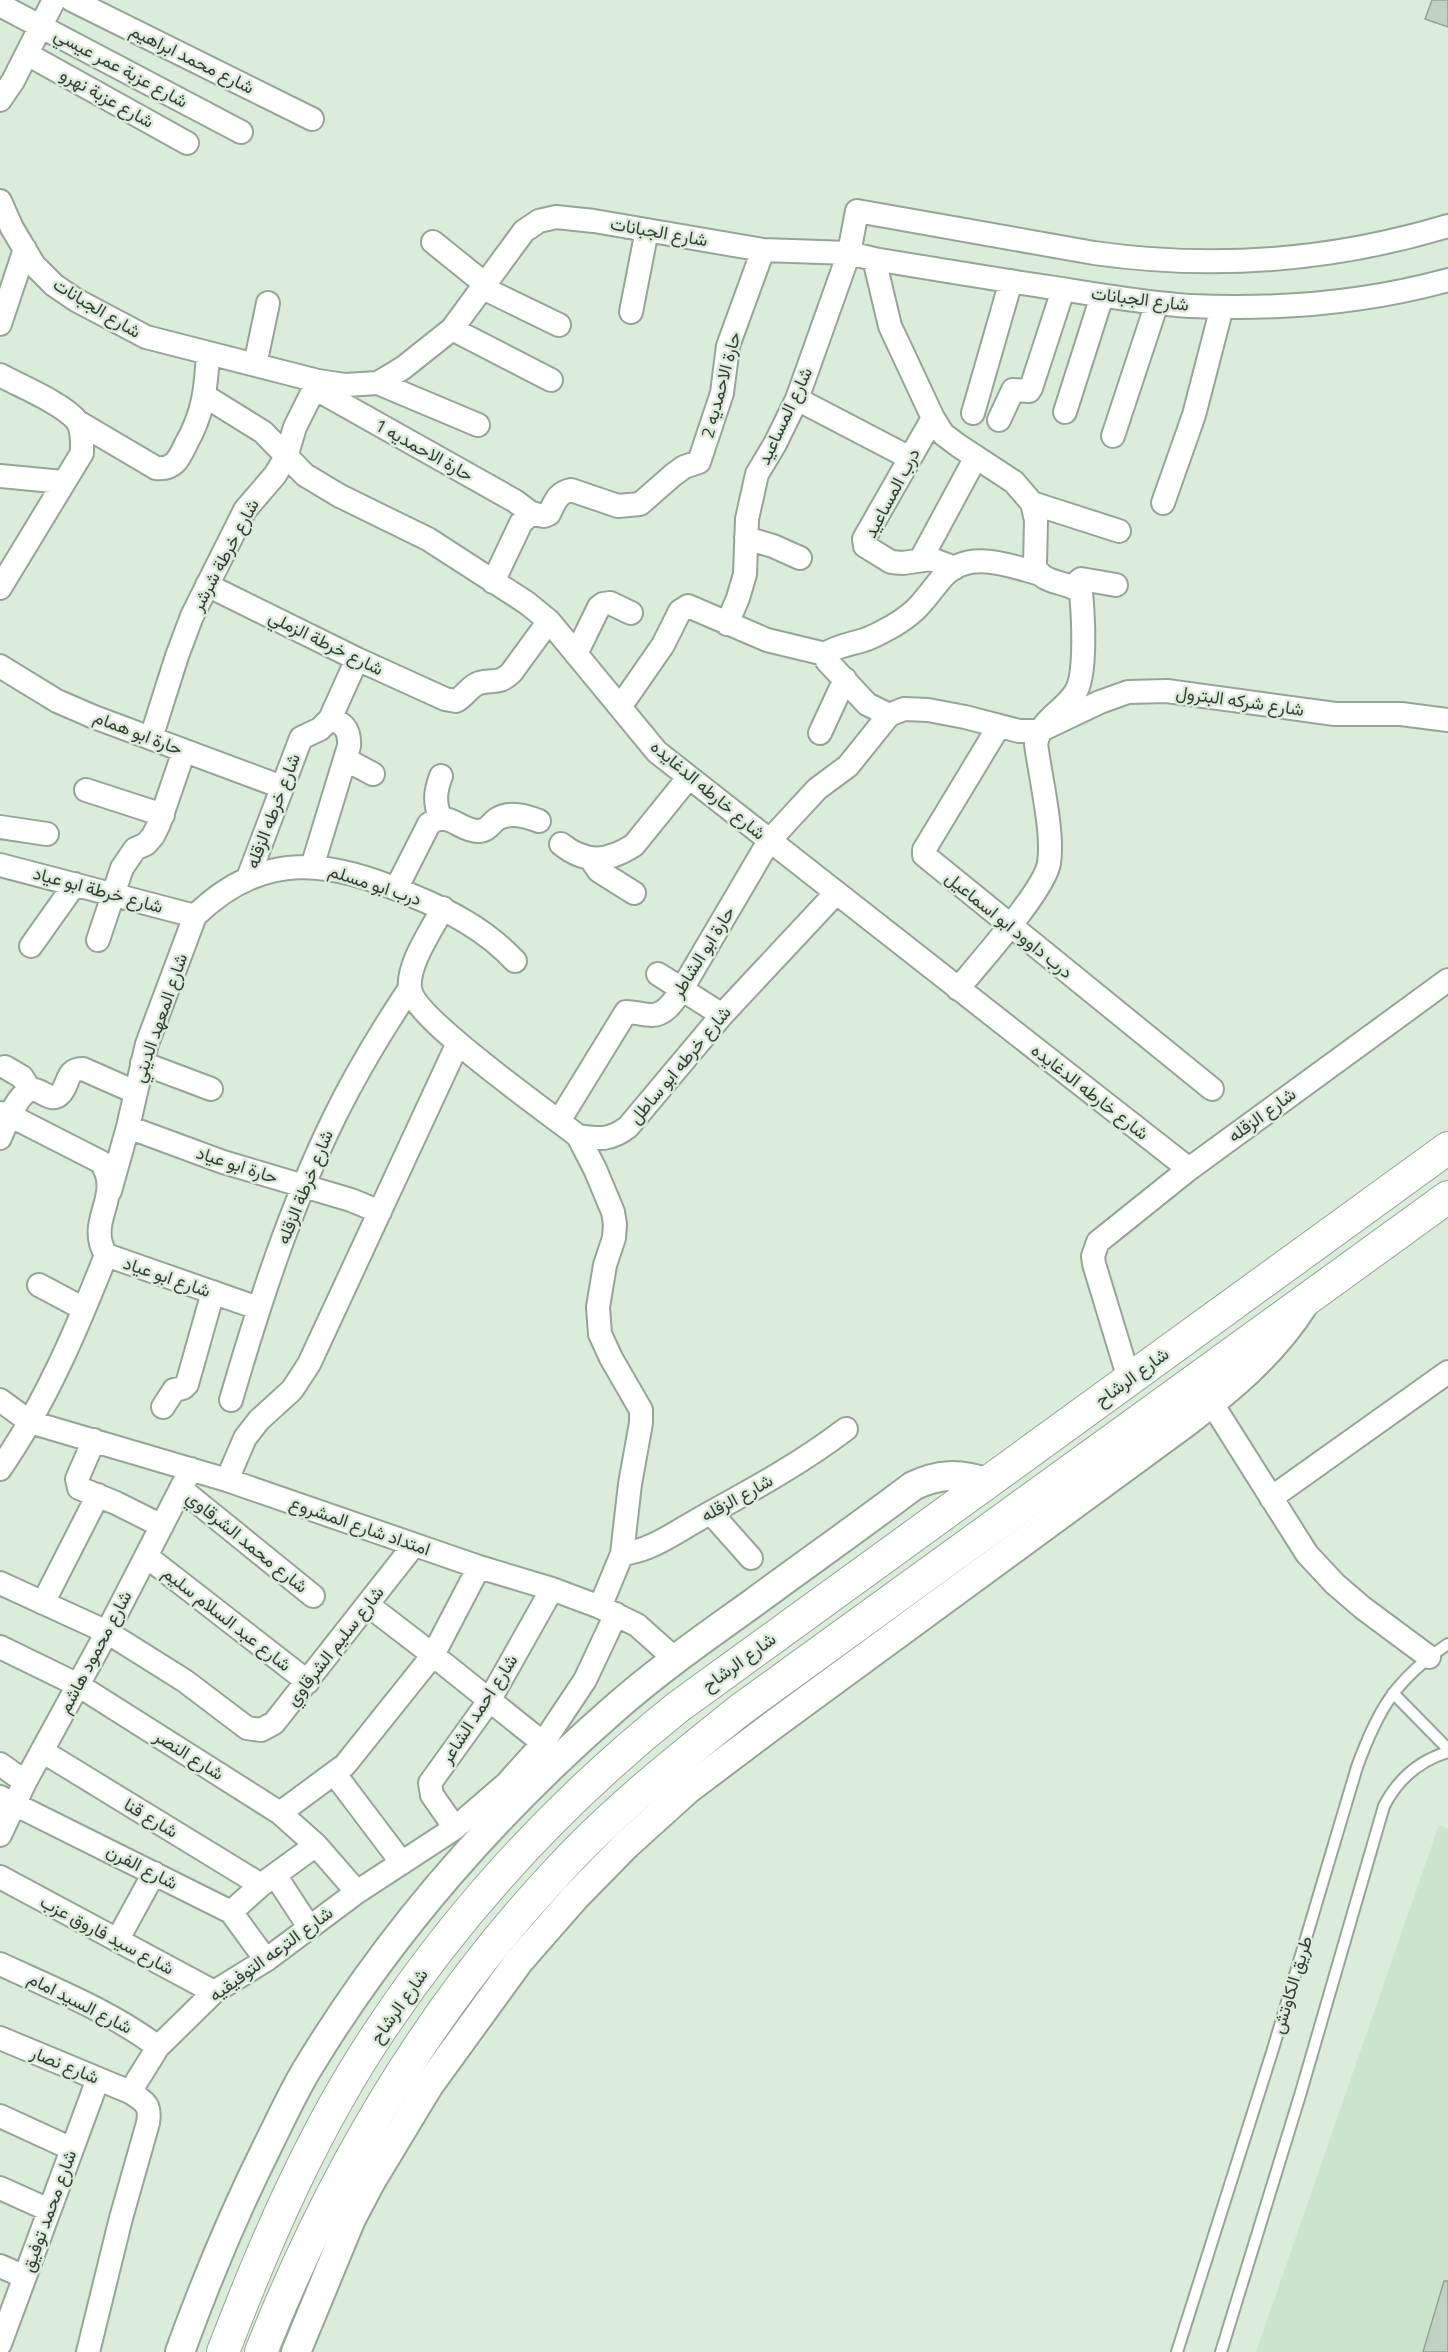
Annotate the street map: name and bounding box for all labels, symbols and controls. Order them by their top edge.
street label: شارع محمد ابراهيم [125,17,259,100]
street label: شارع عزبة عمر عيسي [49,21,193,116]
street label: شارع عزبة نهرو [55,61,159,134]
street label: شارع الجبانات [608,210,710,253]
street label: شارع الجبانات [48,271,146,344]
street label: شارع الجبانات [1090,279,1191,318]
street label: حارة الاحمديه 2 [693,329,748,441]
street label: شارع المساعيد [750,362,819,469]
street label: حارة الاحمديه 1 [370,411,479,488]
street label: درب المساعيد [857,443,927,542]
street label: شارع خرطة شرشر [183,494,266,617]
street label: شارع خرطة الزملي [263,603,388,684]
street label: شارع شركه البترول [1174,678,1306,723]
street label: حارة ابو همام [90,703,187,762]
street label: شارع خارطه الدغايده [645,733,772,846]
street label: شارع خرطه الزقله [238,749,307,872]
street label: درب ابو مسلم [325,857,425,912]
street label: شارع خرطة ابو عياد [30,859,166,920]
street label: درب داوود ابو اسماعيل [939,864,1079,985]
street label: حارة ابو الشاطر [663,901,741,1004]
street label: شارع المعهد الديني [125,950,196,1087]
street label: شارع خرطه ابو ساطل [622,1000,737,1130]
street label: شارع خارطه الدغايده [1026,1037,1155,1146]
street label: شارع الزقله [1222,1081,1301,1149]
street label: شارع خرطة الزقله [269,1126,340,1248]
street label: حارة ابو عياد [193,1139,282,1190]
street label: شارع ابو عياد [120,1249,215,1304]
street label: شارع الرشاح [1089,1340,1174,1413]
street label: شارع الزقله [696,1467,778,1528]
street label: شارع محمد الشرقاوي [179,1484,314,1601]
street label: امتداد شارع المشروع [286,1489,434,1562]
street label: شارع عبد السلام سليم [157,1560,298,1678]
street label: شارع سليم الشرقاوي [279,1580,392,1713]
street label: شارع محمود هاشم [51,1585,138,1718]
street label: شارع الرشاح [696,1625,781,1698]
street label: شارع احمد الشاعر [432,1649,524,1770]
street label: شارع النصر [148,1722,230,1787]
street label: شارع قنا [119,1791,184,1844]
street label: شارع الفرن [102,1837,183,1896]
street label: شارع سيد فاروق عزب [35,1888,179,1981]
street label: شارع الترعه التوفيقيه [203,1899,338,2008]
street label: طريق الكاوتش [1264,1933,1319,2037]
street label: شارع الرشاح [363,1963,434,2049]
street label: شارع السيد امام [23,1965,137,2040]
street label: شارع نصار [26,2038,103,2090]
street label: شارع محمد توفيق [14,2146,83,2276]

